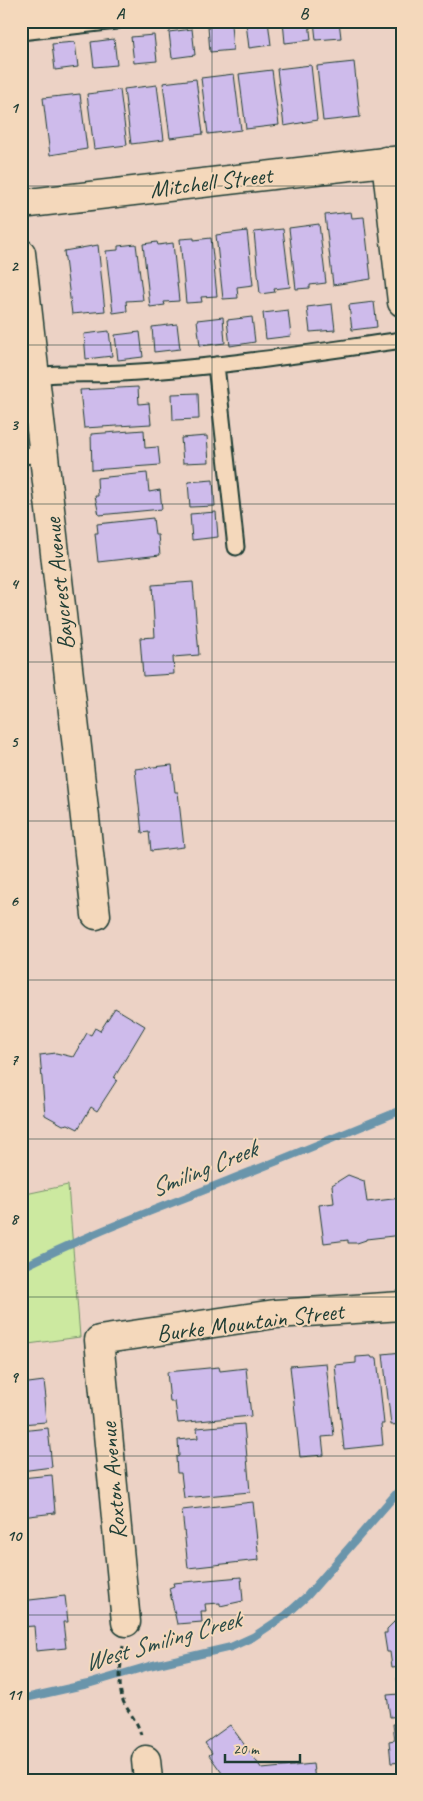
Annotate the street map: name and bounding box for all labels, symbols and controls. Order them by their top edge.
text: A [116,4,126,24]
text: B [300,4,310,24]
text: 1 [10,98,19,118]
street label: Mitchell Street [148,159,276,204]
text: 2 [10,256,19,276]
text: 3 [10,415,19,435]
street label: Baycrest Avenue [37,514,81,651]
text: 4 [10,574,19,594]
text: 5 [11,732,20,752]
text: 6 [10,891,19,911]
text: 7 [10,1050,19,1070]
water label: Smiling Creek [145,1131,266,1205]
text: 8 [10,1209,19,1229]
street label: Burke Mountain Street [155,1295,347,1348]
text: 9 [10,1367,19,1387]
street label: Roxton Avenue [93,1419,133,1541]
text: 10 [7,1526,23,1546]
water label: West Smiling Creek [80,1602,248,1679]
text: 11 [7,1685,23,1705]
scale bar [225,1731,300,1763]
text: 20 m [233,1740,260,1759]

